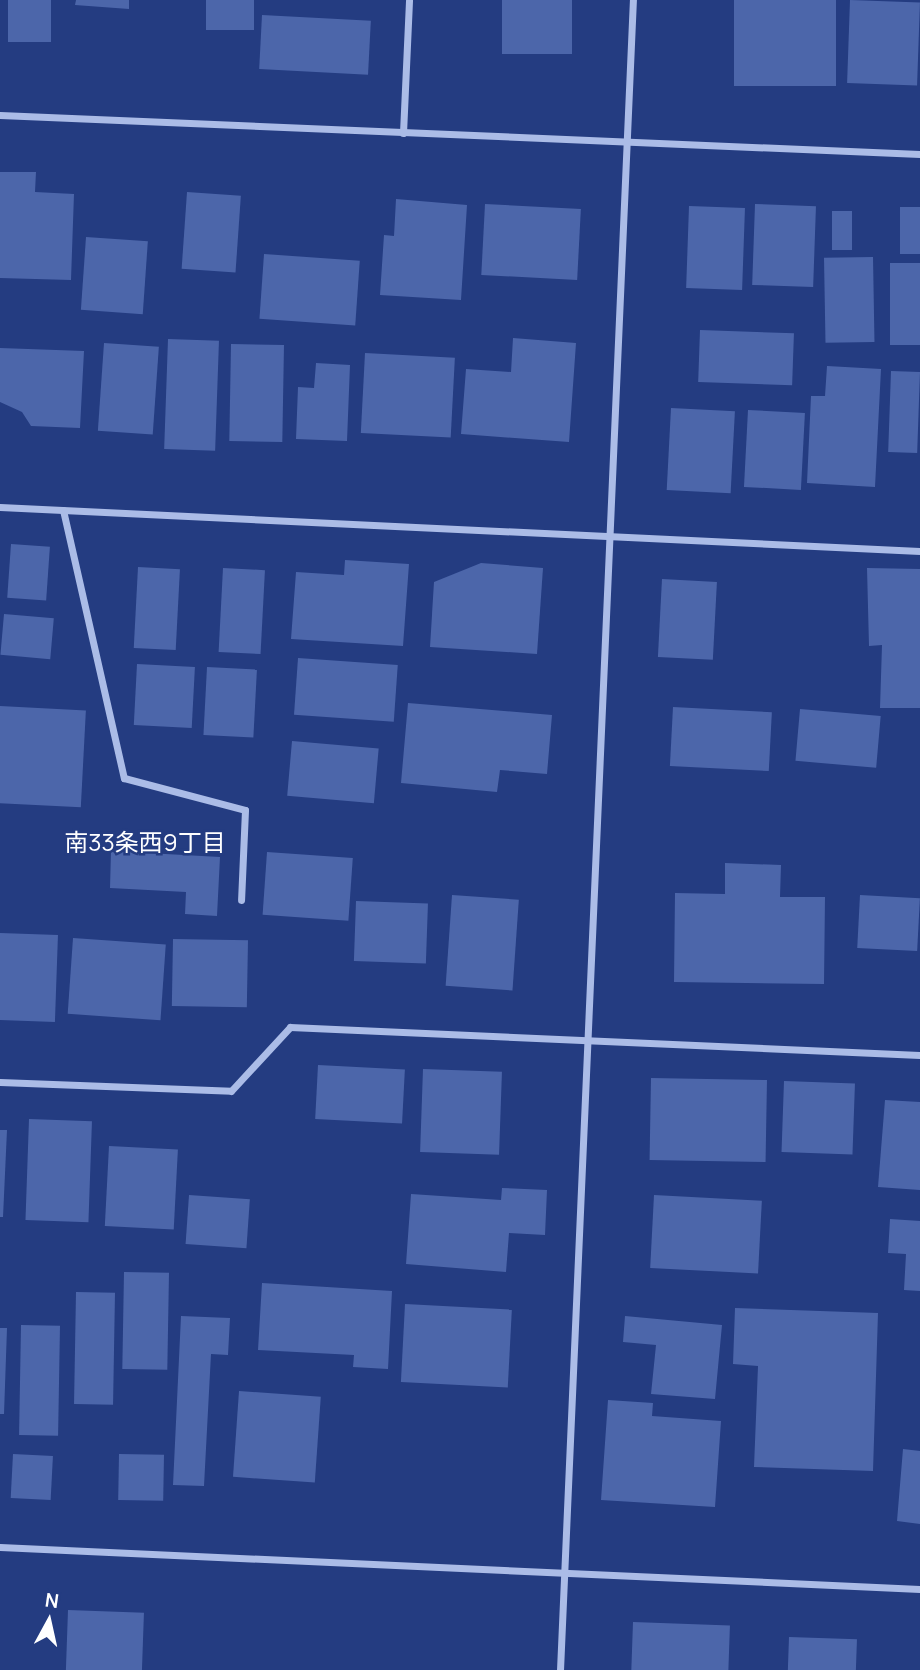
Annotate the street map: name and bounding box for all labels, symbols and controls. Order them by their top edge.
district label: 南33条西9丁目 [64,828,226,856]
north arrow [14,1586,84,1656]
text: N [43,1586,60,1614]

